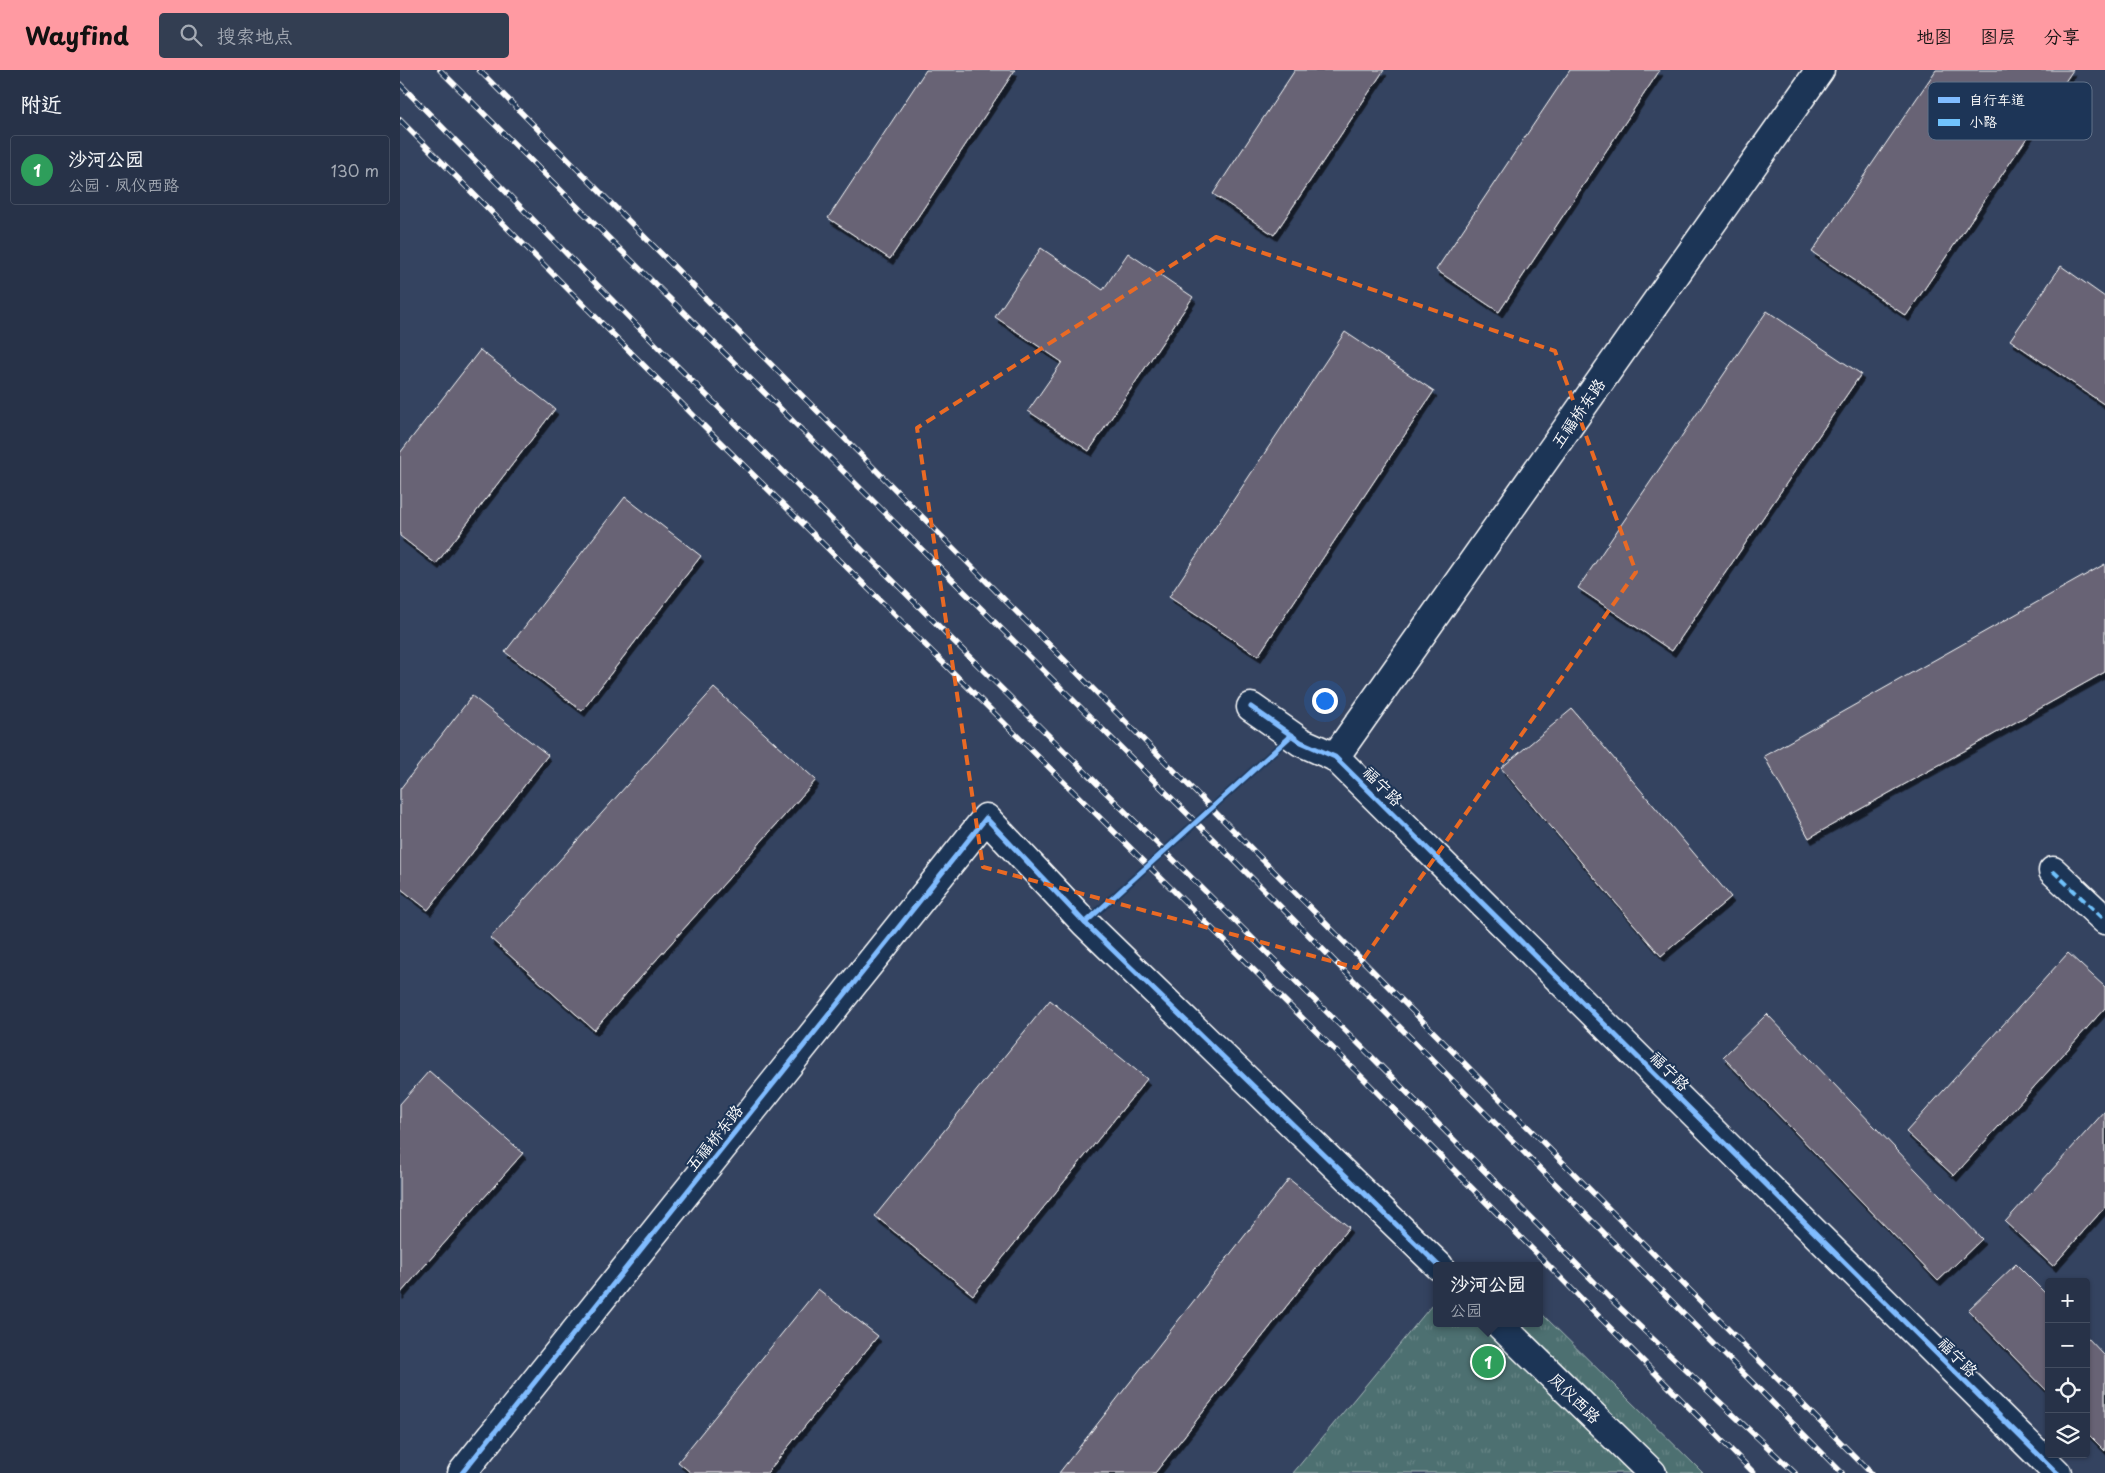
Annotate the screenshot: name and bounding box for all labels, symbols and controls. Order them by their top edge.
search box [159,13,509,58]
text: Wayfind [25,17,129,53]
icon: search [177,21,205,49]
text: 搜索地点 [217,21,293,49]
text: 地图 [1916,22,1952,49]
text: 图层 [1980,22,2016,49]
text: 分享 [2044,22,2080,49]
legend [1928,82,2092,140]
text: 附近 [20,87,62,119]
text: 自行车道 [1969,89,2025,110]
text: 小路 [1969,111,1997,132]
text: 沙河公园 [68,144,144,172]
text: 1 [33,158,41,182]
text: 130 m [331,158,379,182]
text: 公园 · 凤仪西路 [68,172,179,196]
street label: 五福桥东路 [1544,373,1610,452]
your location [1312,688,1338,714]
street label: 福宁路 [1358,760,1409,811]
street label: 福宁路 [1645,1045,1696,1096]
street label: 五福桥东路 [679,1099,748,1176]
popup [1433,1262,1543,1327]
text: 沙河公园 [1450,1269,1526,1297]
map controls [2045,1278,2090,1458]
button: + [2045,1278,2090,1323]
text: 公园 [1450,1297,1482,1321]
button: − [2045,1323,2090,1368]
street label: 福宁路 [1933,1331,1984,1382]
pin: 1 [1472,1343,1504,1381]
street label: 凤仪西路 [1544,1366,1607,1428]
button: locate [2045,1368,2090,1413]
button: layers [2045,1413,2090,1458]

